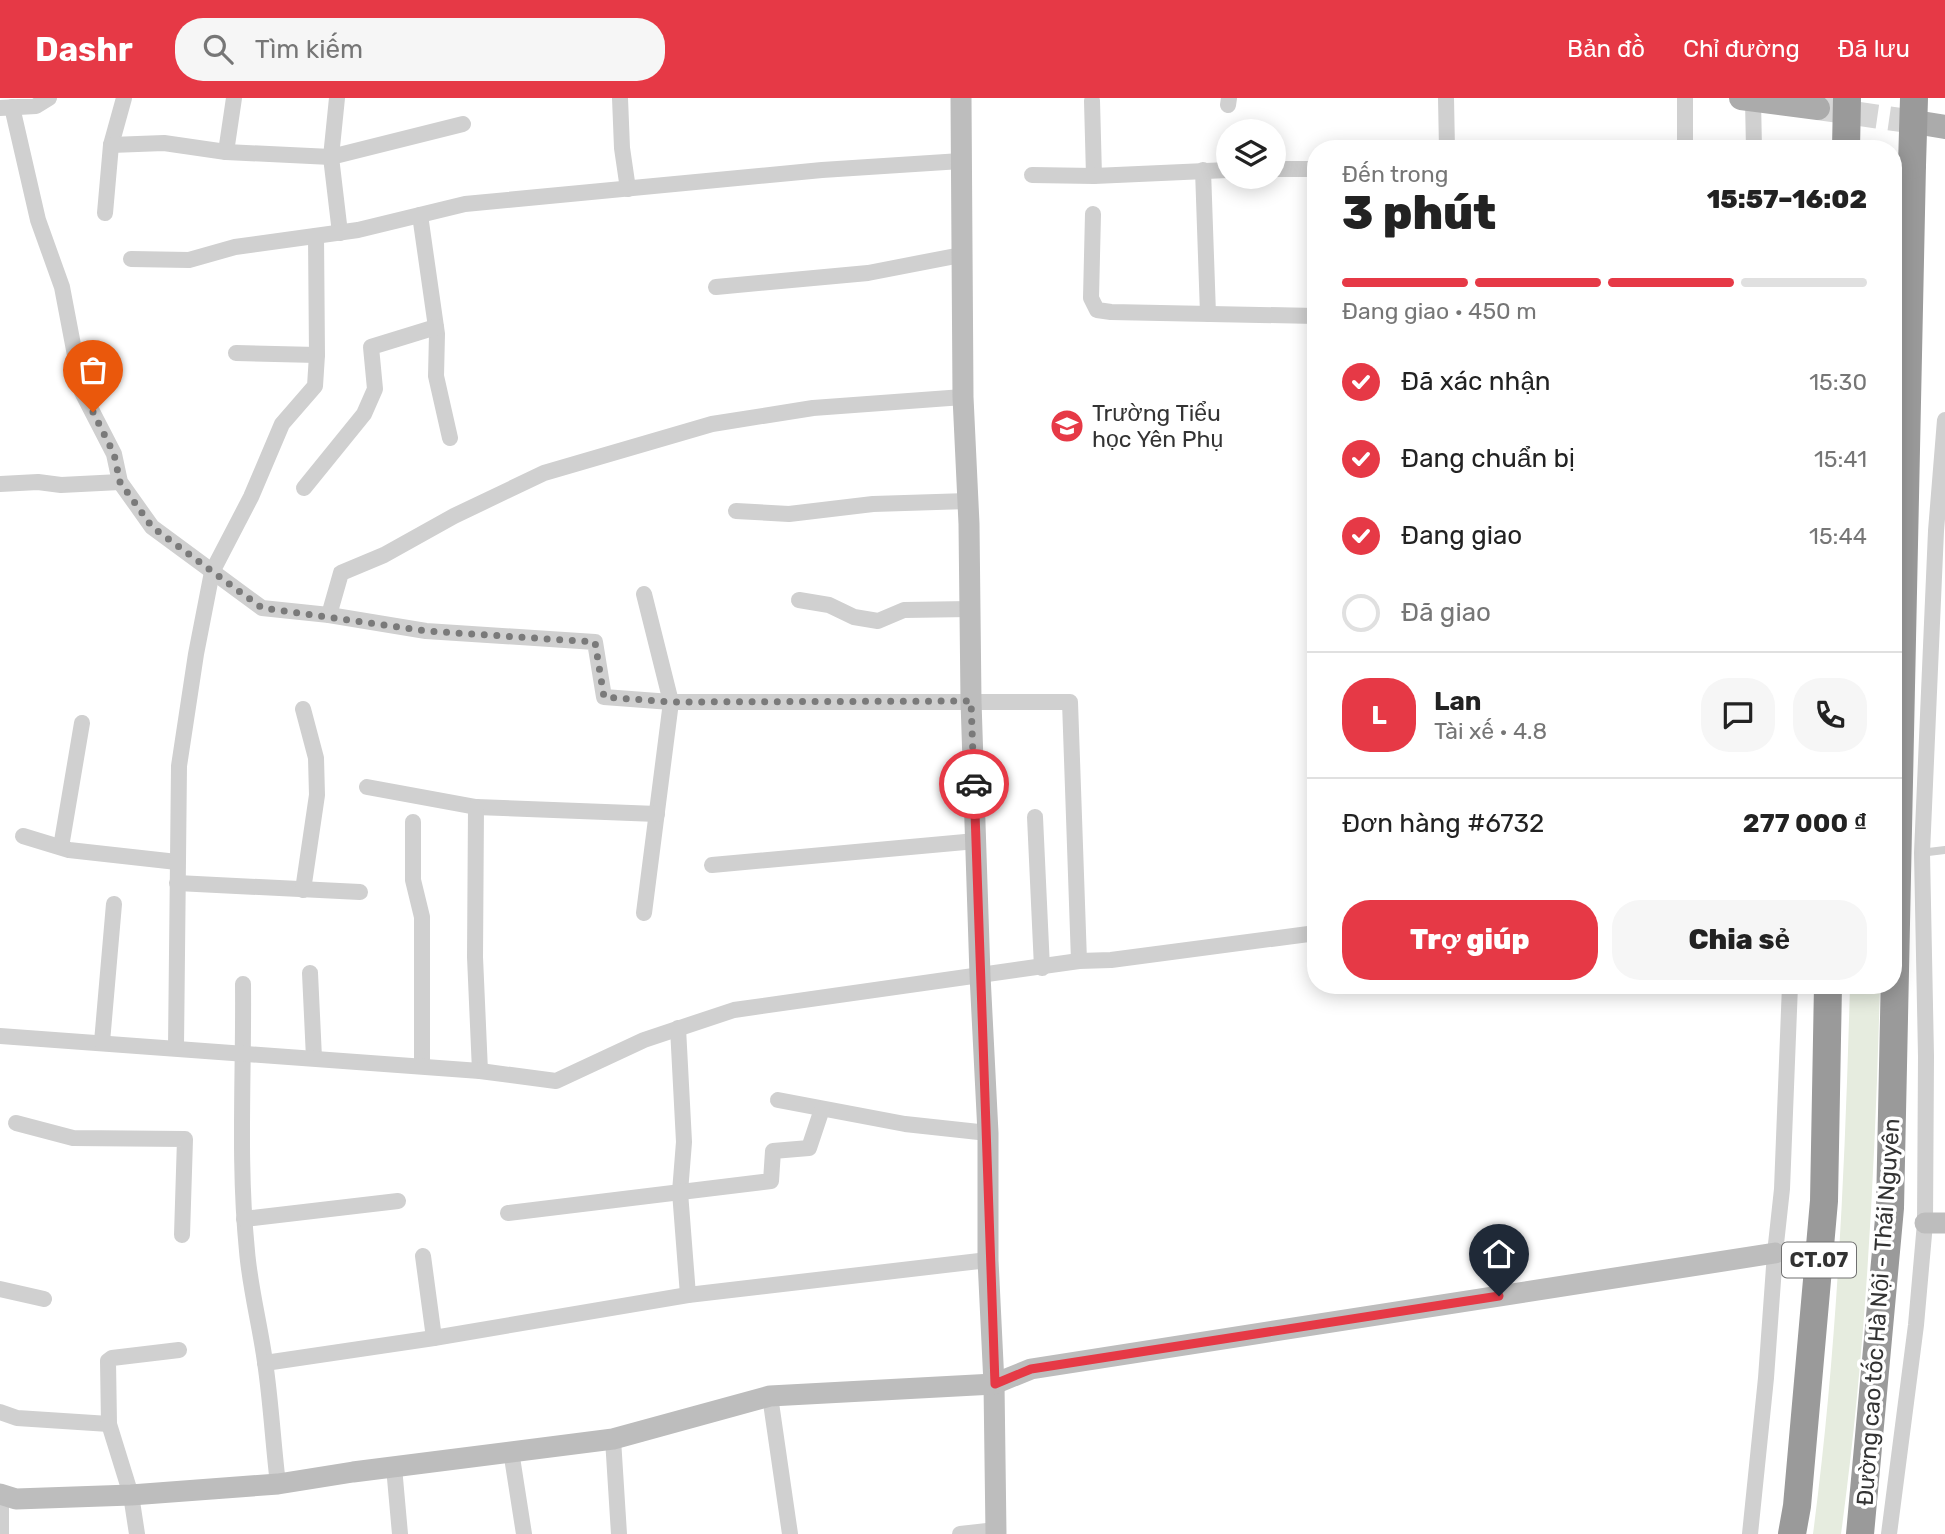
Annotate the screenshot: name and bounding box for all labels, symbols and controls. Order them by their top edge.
search box [175,18,665,81]
text: Dashr [35,30,133,69]
icon: search [199,30,237,68]
text: Tìm kiếm [255,34,363,65]
text: Bản đồ [1567,35,1645,63]
text: Chỉ đường [1683,35,1800,63]
text: Đã lưu [1838,35,1910,63]
map controls [1216,119,1286,189]
button: layers [1216,119,1286,189]
text: Đến trong [1342,160,1448,188]
text: 15:57–16:02 [1707,184,1867,215]
text: 3 phút [1342,186,1496,241]
text: Đang giao · 450 m [1342,297,1537,325]
pin [63,340,123,412]
icon: bag [74,351,112,389]
icon: check [1342,363,1380,401]
text: Đã xác nhận [1401,366,1551,397]
text: 15:30 [1809,368,1867,396]
place label: Trường Tiểu học Yên Phụ [1092,399,1223,453]
school or university icon: Trường Tiểu học Yên Phụ [1048,407,1086,445]
icon: check [1342,440,1380,478]
text: Đang chuẩn bị [1401,443,1575,474]
text: 15:41 [1814,445,1867,473]
icon: check [1342,517,1380,555]
text: Đang giao [1401,520,1522,551]
text: 15:44 [1809,522,1867,550]
text: Đã giao [1401,597,1491,628]
button: chat [1701,678,1775,752]
button: phone [1793,678,1867,752]
text: Lan [1434,686,1482,717]
text: L [1371,700,1387,731]
text: Tài xế · 4.8 [1434,717,1547,745]
courier [939,749,1009,819]
icon: car [955,765,993,803]
text: Đơn hàng #6732 [1342,808,1544,839]
text: 277 000 ₫ [1743,808,1867,839]
button: Trợ giúp [1342,900,1598,980]
button: Chia sẻ [1612,900,1867,980]
street label: Đường cao tốc Hà Nội - Thái Nguyên [1850,1117,1906,1507]
pin [1469,1224,1529,1296]
icon: home [1480,1235,1518,1273]
road number: CT.07 [1782,1242,1856,1278]

